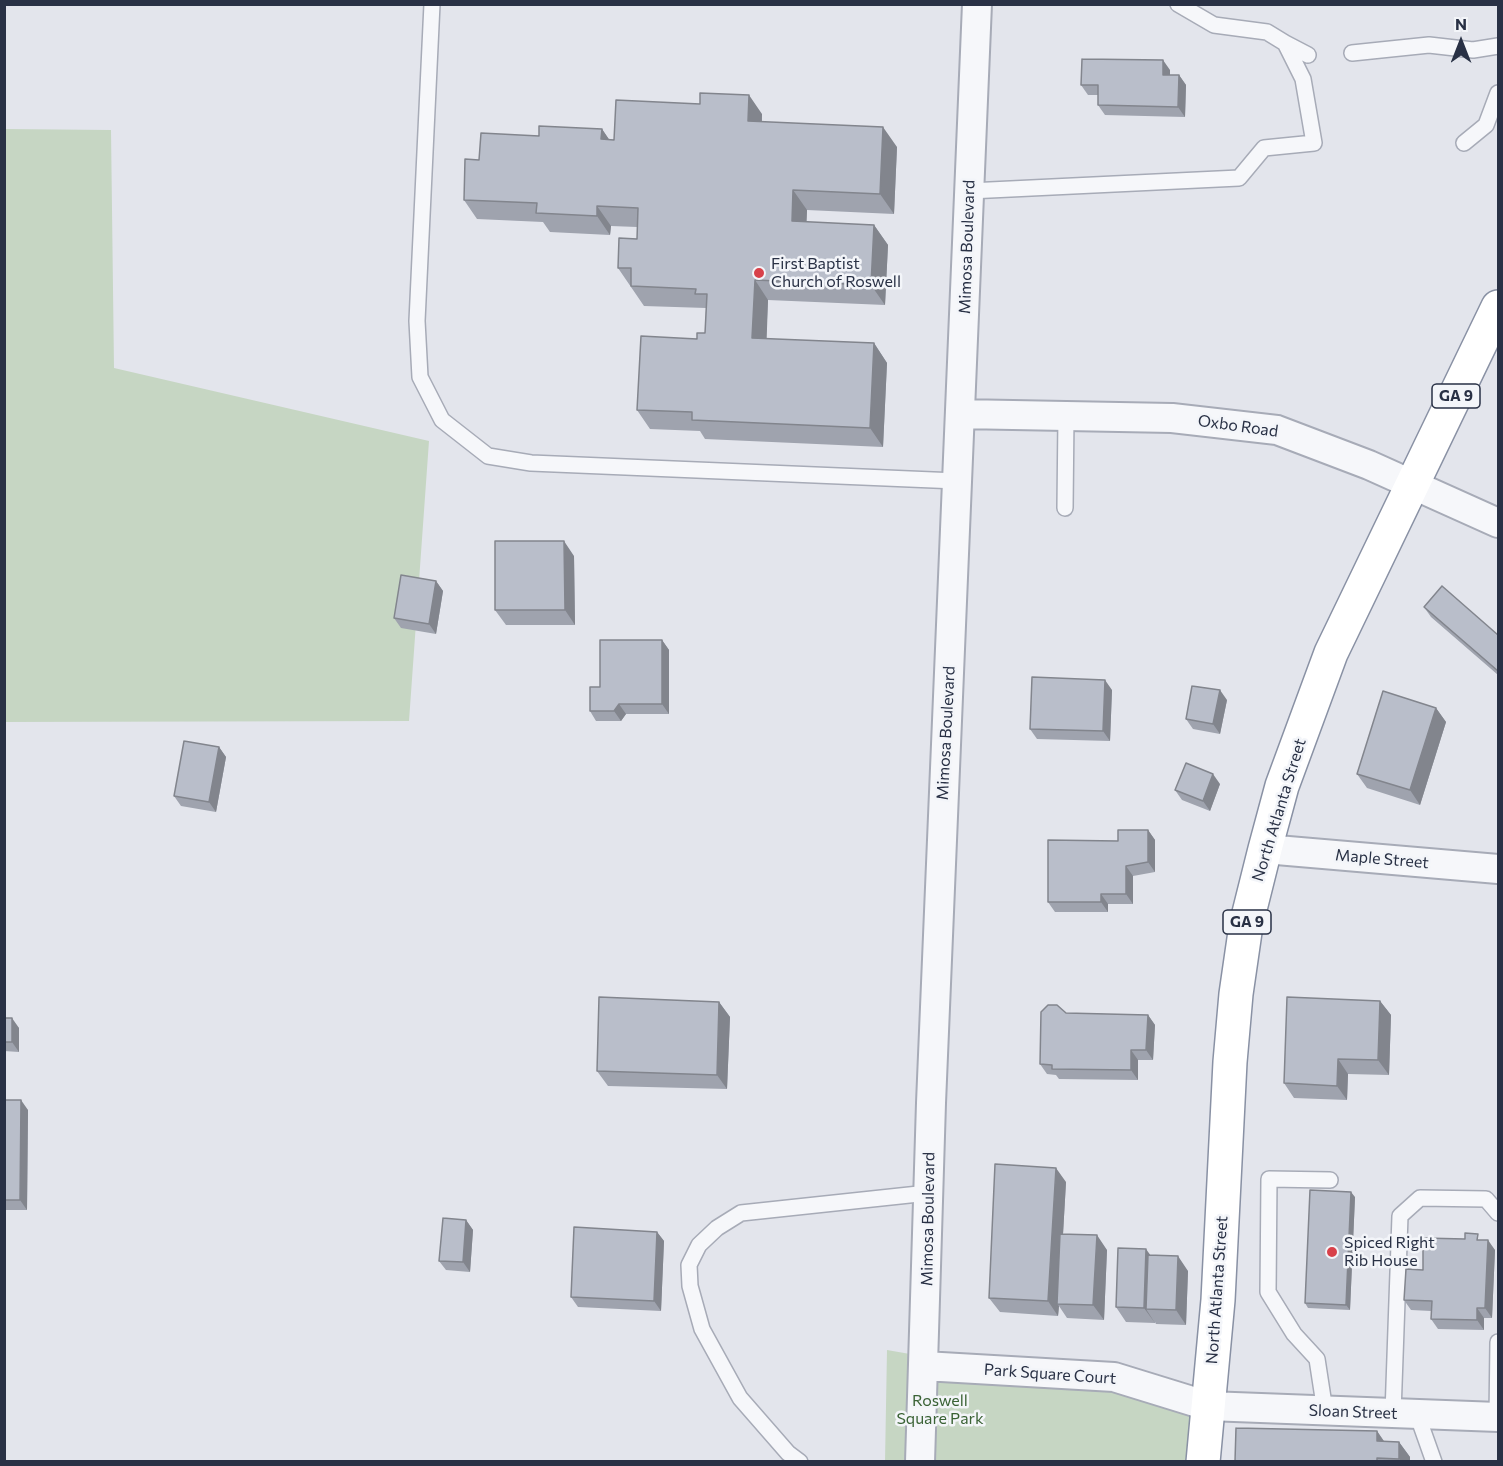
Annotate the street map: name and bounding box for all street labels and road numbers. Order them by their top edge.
street label: Mimosa Boulevard [955,180,979,314]
road number: GA 9 [1432,384,1480,408]
street label: Oxbo Road [1197,411,1279,441]
street label: Mimosa Boulevard [933,665,959,801]
street label: North Atlanta Street [1248,736,1310,884]
street label: Maple Street [1334,845,1430,873]
road number: GA 9 [1223,910,1271,934]
street label: Mimosa Boulevard [917,1152,939,1286]
street label: North Atlanta Street [1202,1215,1232,1365]
street label: Park Square Court [983,1360,1117,1388]
street label: Sloan Street [1308,1401,1398,1423]

